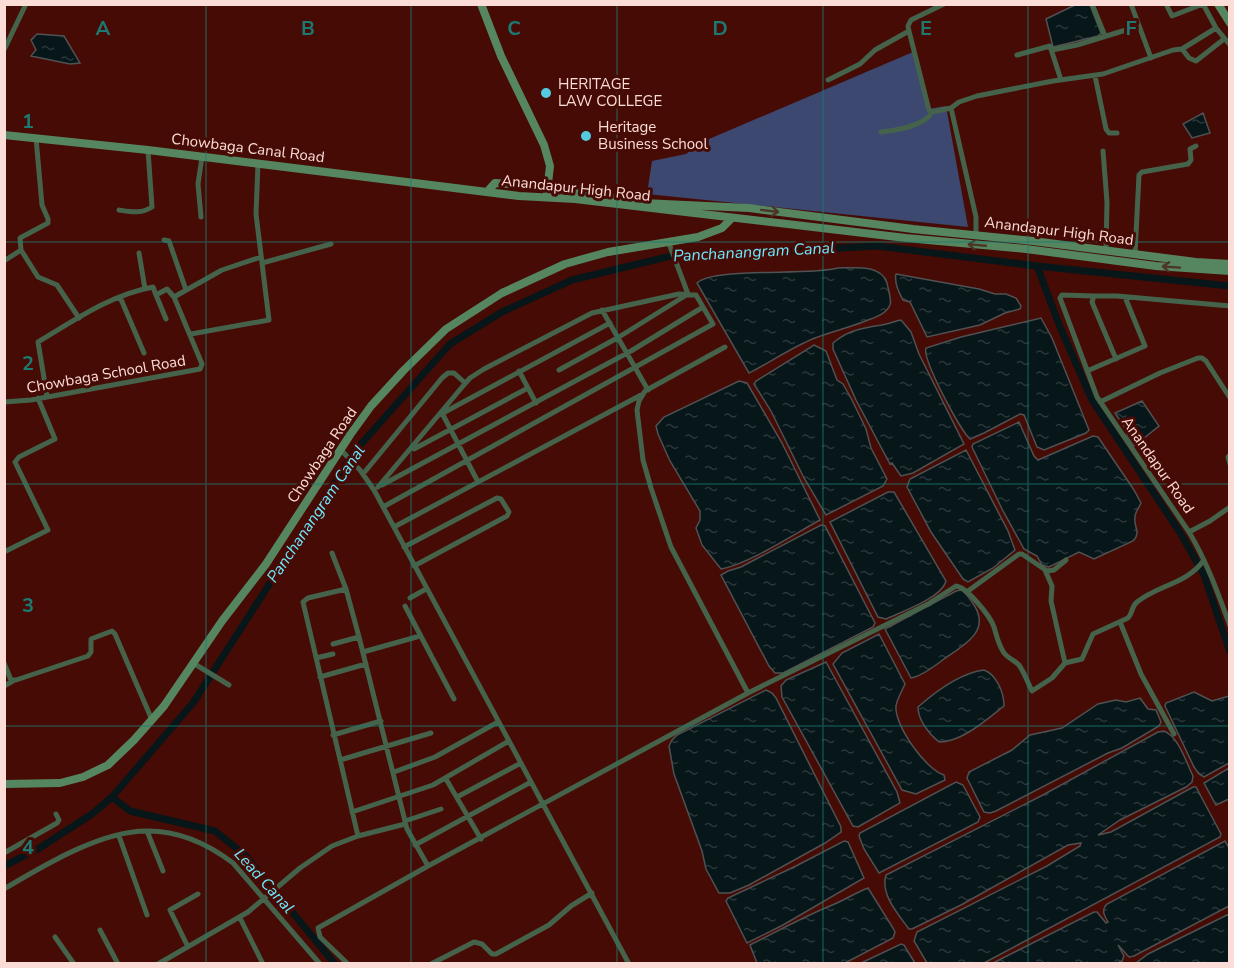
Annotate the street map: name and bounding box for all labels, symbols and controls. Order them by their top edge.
text: A [96,15,111,42]
text: B [301,15,315,42]
text: C [507,15,521,42]
text: D [712,15,728,42]
text: E [920,15,932,42]
text: F [1125,15,1137,42]
place label: HERITAGE LAW COLLEGE [558,74,662,111]
marker: HERITAGE LAW COLLEGE [539,86,553,100]
text: 1 [22,108,34,135]
place label: Heritage Business School [598,117,708,154]
street label: Chowbaga Canal Road [170,129,326,167]
marker: Heritage Business School [579,129,593,143]
street label: Anandapur High Road [500,170,652,206]
one-way arrow [760,206,780,217]
street label: Anandapur High Road [983,212,1135,250]
water label: Panchanangram Canal [673,237,835,267]
one-way arrow [968,239,988,250]
one-way arrow [1162,261,1182,272]
text: 2 [22,350,34,377]
street label: Chowbaga School Road [25,350,187,398]
street label: Chowbaga Road [282,403,362,507]
street label: Anandapur Road [1117,413,1199,517]
water label: Panchanangram Canal [262,441,370,587]
text: 3 [22,592,34,619]
text: 4 [22,834,34,861]
water label: Lead Canal [229,844,299,918]

